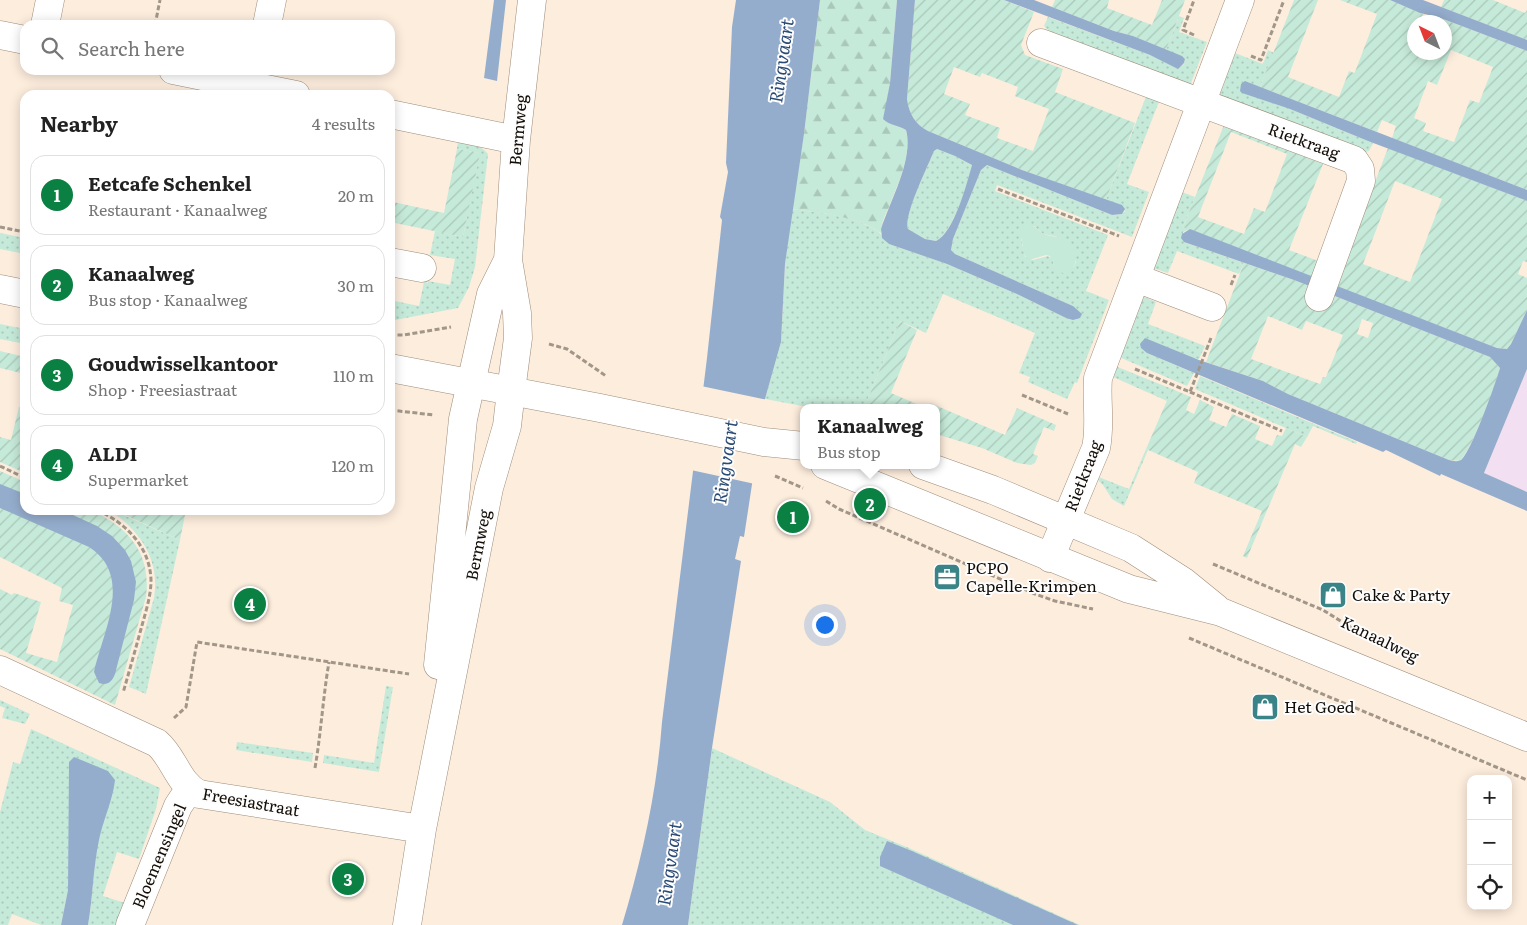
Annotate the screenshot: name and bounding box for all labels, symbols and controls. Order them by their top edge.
north arrow [1407,15,1452,60]
water label: Ringvaart [761,17,800,105]
search box [20,20,395,75]
icon: search [38,34,66,62]
text: Search here [78,34,185,62]
street label: Bermweg [502,93,532,167]
text: Nearby [40,107,118,138]
text: 4 results [312,111,375,135]
street label: Rietkraag [1265,116,1344,164]
text: Eetcafe Schenkel [88,169,252,197]
text: 1 [54,183,60,207]
text: 20 m [338,183,374,207]
text: Restaurant · Kanaalweg [88,197,267,221]
text: Kanaalweg [88,259,194,287]
text: 2 [53,273,61,297]
text: 30 m [337,273,374,297]
text: Bus stop · Kanaalweg [88,287,247,311]
text: Goudwisselkantoor [88,349,278,377]
text: 3 [53,363,61,387]
text: 110 m [333,363,374,387]
text: Shop · Freesiastraat [88,377,237,401]
popup [800,404,940,469]
text: Kanaalweg [817,411,923,439]
water label: Ringvaart [705,418,744,506]
street label: Rietkraag [1057,436,1107,515]
text: ALDI [88,439,137,467]
text: Bus stop [817,439,881,463]
text: 4 [52,453,62,477]
text: 120 m [331,453,374,477]
text: Supermarket [88,467,188,491]
pin: 2 [854,485,886,523]
pin: 1 [777,498,809,536]
street label: Bermweg [458,507,496,582]
place label: PCPO Capelle-Krimpen [966,555,1097,597]
office icon: PCPO Capelle-Krimpen [932,562,962,592]
shop icon: Cake & Party [1318,580,1348,610]
place label: Cake & Party [1352,582,1451,606]
pin: 4 [234,585,266,623]
street label: Kanaalweg [1337,609,1424,667]
your location [812,612,838,638]
shop icon: Het Goed [1250,692,1280,722]
place label: Het Goed [1284,694,1355,718]
map controls [1467,775,1512,910]
button: + [1467,775,1512,820]
street label: Freesiastraat [201,781,302,821]
street label: Bloemensingel [125,799,191,912]
water label: Ringvaart [649,820,688,908]
button: − [1467,820,1512,865]
pin: 3 [332,860,364,898]
button: locate [1467,865,1512,910]

